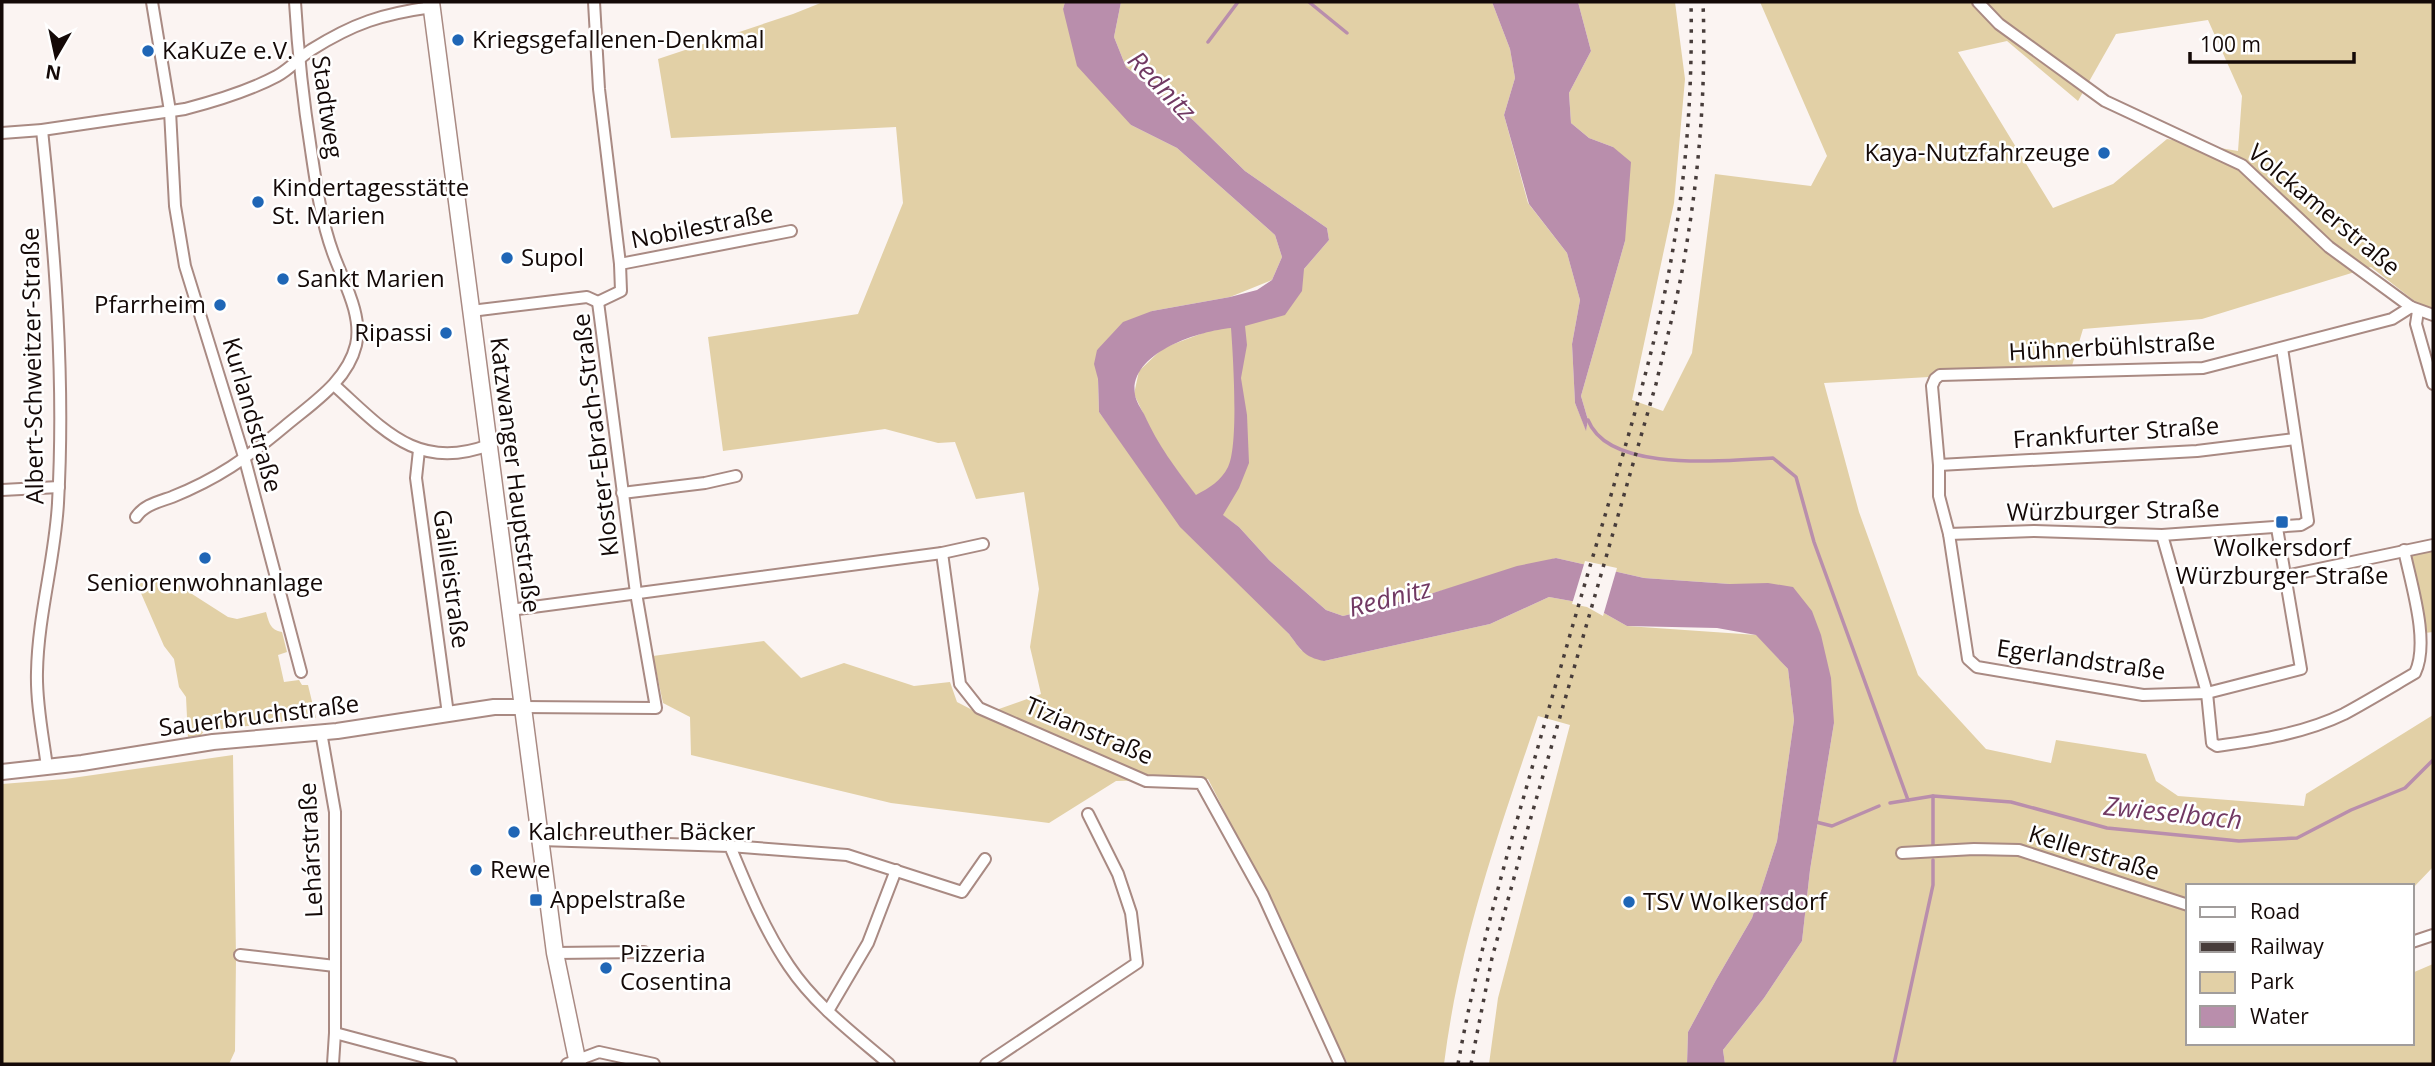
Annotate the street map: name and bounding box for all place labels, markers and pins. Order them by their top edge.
place label: Kriegsgefallenen-Denkmal [472,22,765,55]
marker: Kriegsgefallenen-Denkmal [450,32,466,48]
place label: KaKuZe e.V. [162,33,293,66]
marker: KaKuZe e.V. [140,43,156,59]
place label: Kaya-Nutzfahrzeuge [1864,135,2090,168]
marker: Kaya-Nutzfahrzeuge [2096,145,2112,161]
place label: Kindertagesstätte St. Marien [272,170,469,231]
marker: Kindertagesstätte St. Marien [250,194,266,210]
place label: Supol [521,240,584,273]
marker: Supol [499,250,515,266]
place label: Sankt Marien [297,261,445,294]
marker: Sankt Marien [275,271,291,287]
place label: Pfarrheim [94,287,206,320]
marker: Pfarrheim [212,297,228,313]
place label: Ripassi [354,315,432,348]
marker: Ripassi [438,325,454,341]
marker: Wolkersdorf Würzburger Straße [2274,514,2290,530]
place label: Wolkersdorf Würzburger Straße [2176,530,2388,591]
marker: Seniorenwohnanlage [197,550,213,566]
place label: Seniorenwohnanlage [87,565,323,598]
place label: Kalchreuther Bäcker [528,814,756,847]
marker: Kalchreuther Bäcker [506,824,522,840]
place label: Rewe [490,852,550,885]
marker: Rewe [468,862,484,878]
place label: Appelstraße [550,882,686,915]
place label: TSV Wolkersdorf [1643,884,1829,917]
marker: Appelstraße [528,892,544,908]
marker: TSV Wolkersdorf [1621,894,1637,910]
place label: Pizzeria Cosentina [620,936,732,997]
marker: Pizzeria Cosentina [598,960,614,976]

